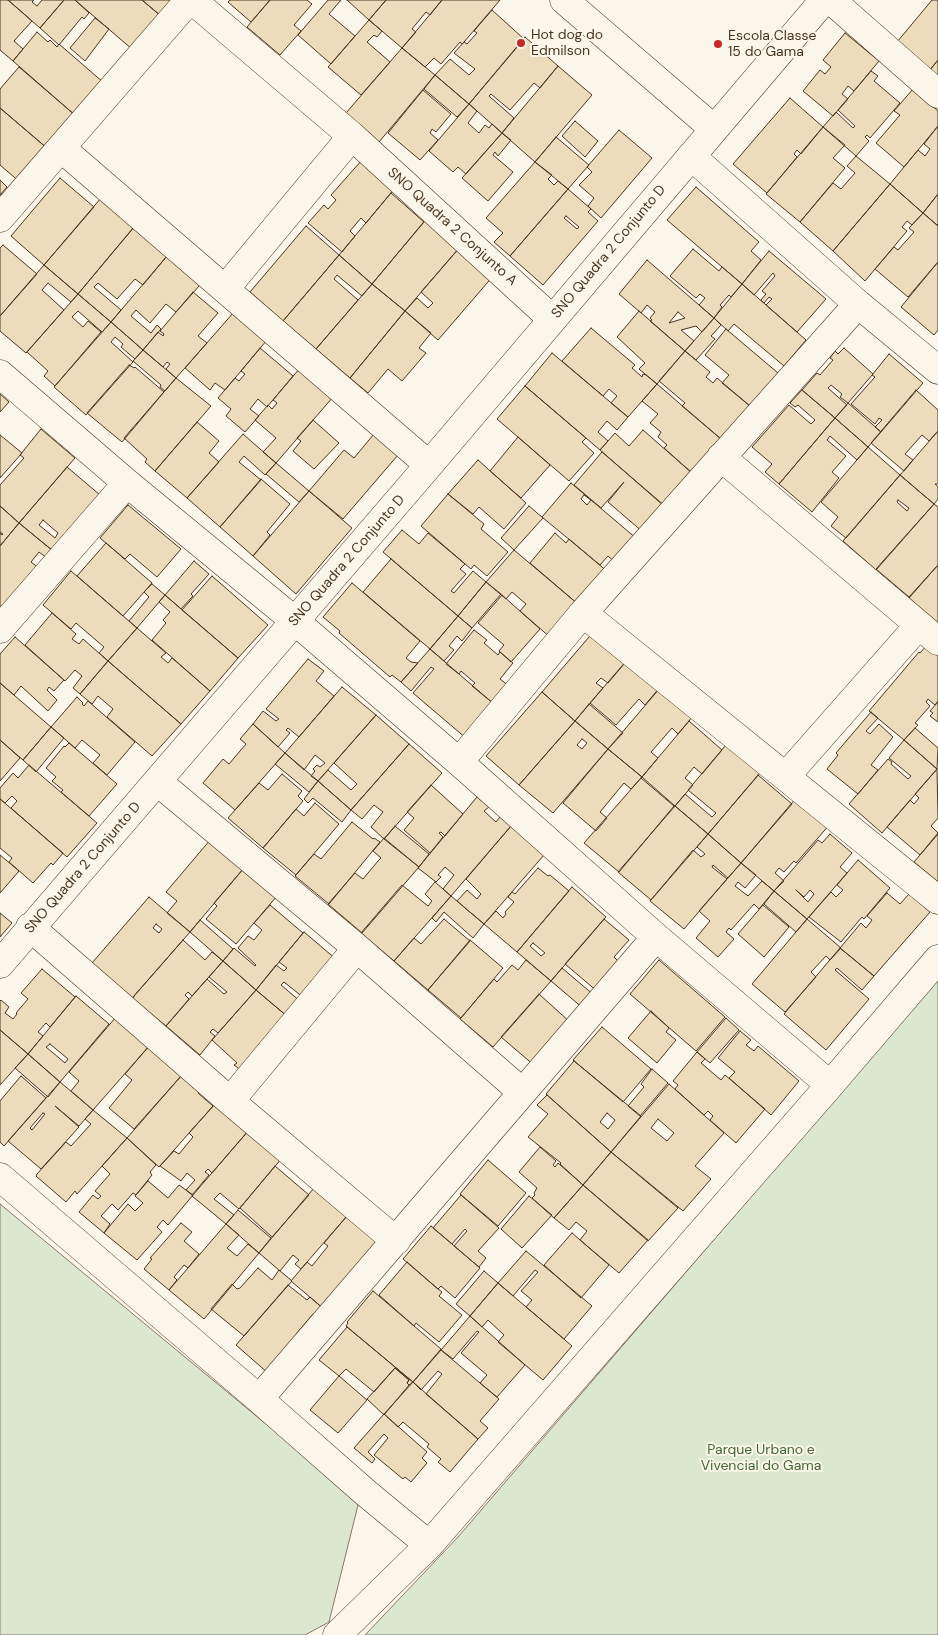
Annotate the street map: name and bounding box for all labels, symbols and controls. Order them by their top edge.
place label: Hot dog do Edmilson [531,27,603,59]
place label: Escola Classe 15 do Gama [728,28,816,60]
marker: Hot dog do Edmilson [515,37,527,49]
marker: Escola Classe 15 do Gama [712,38,724,50]
street label: SNO Quadra 2 Conjunto A [384,164,520,290]
street label: SNO Quadra 2 Conjunto D [548,182,670,322]
street label: SNO Quadra 2 Conjunto D [285,492,409,630]
street label: SNO Quadra 2 Conjunto D [21,799,145,937]
park label: Parque Urbano e Vivencial do Gama [701,1442,821,1474]

